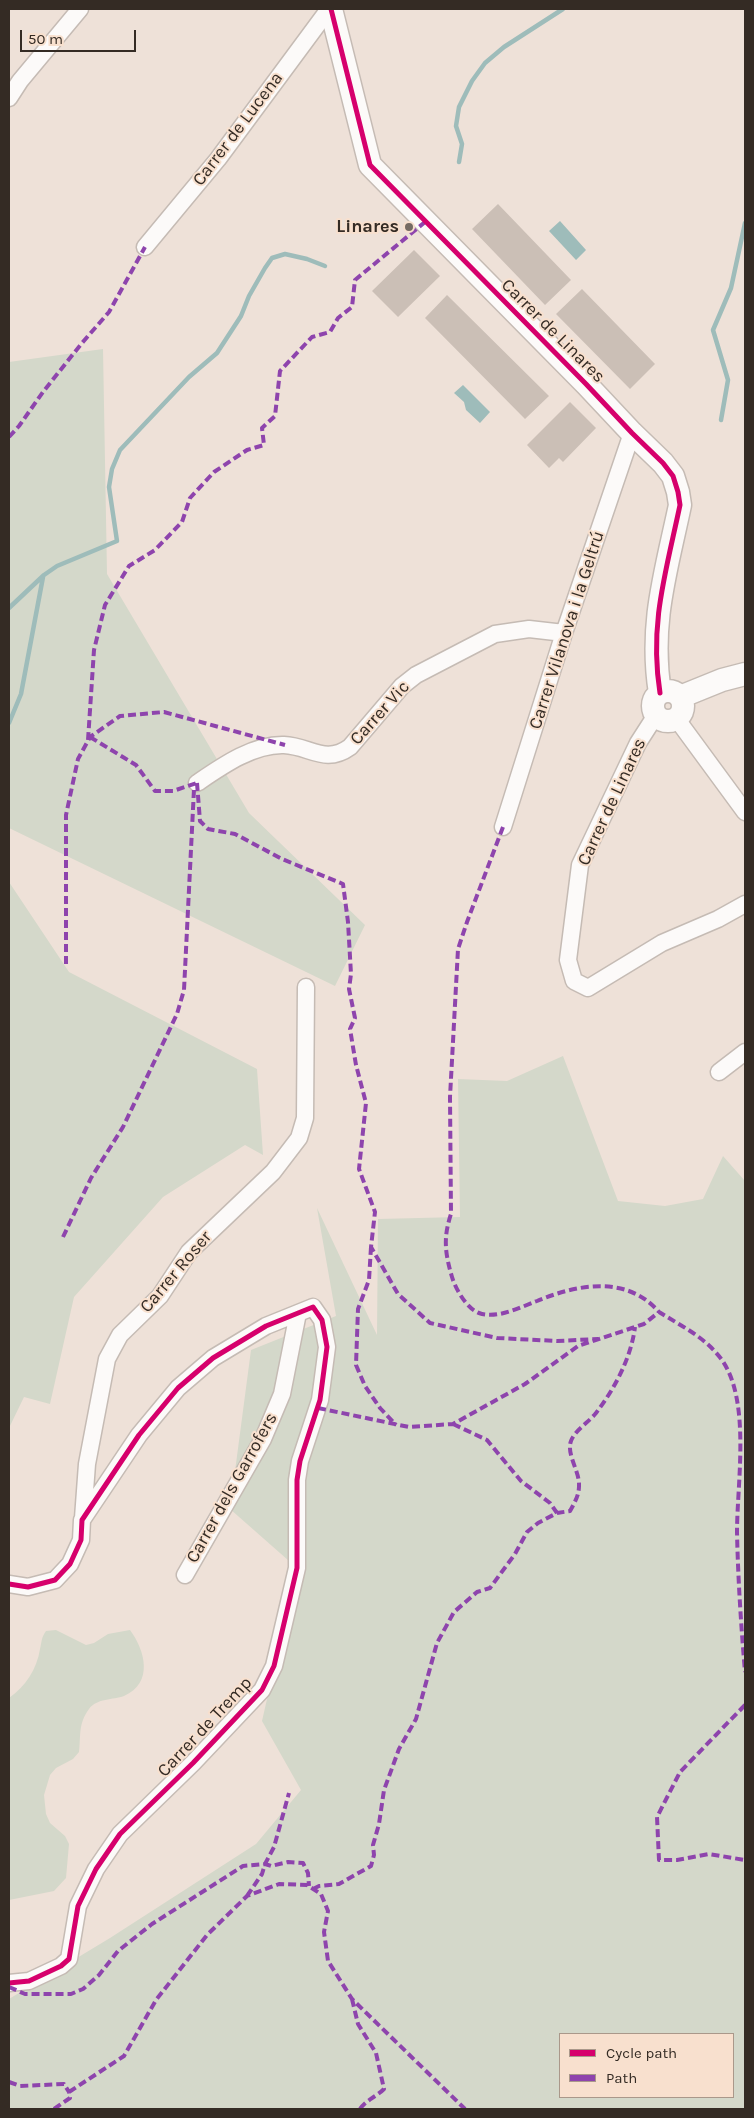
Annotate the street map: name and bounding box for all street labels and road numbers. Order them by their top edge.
street label: Carrer de Lucena [188,68,288,190]
street label: Carrer de Linares [497,275,609,387]
street label: Carrer Vilanova i la Geltrú [525,528,609,732]
street label: Carrer Vic [346,677,414,749]
street label: Carrer de Linares [573,735,651,869]
street label: Carrer Roser [136,1227,216,1317]
street label: Carrer dels Garrofers [182,1409,282,1567]
street label: Carrer de Tremp [153,1672,257,1782]

